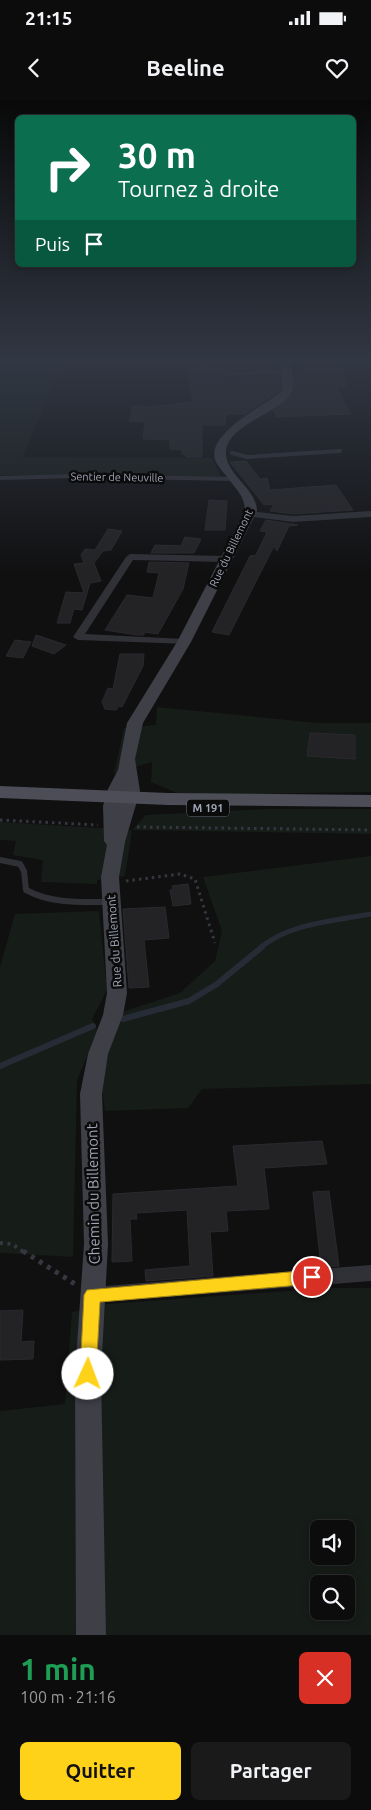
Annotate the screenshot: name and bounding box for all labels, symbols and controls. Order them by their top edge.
text: 21:15 [25,7,73,29]
icon: back [20,54,48,82]
icon: heart [323,54,351,82]
text: Beeline [146,55,225,80]
icon: right [35,135,100,200]
text: 30 m [118,135,196,175]
text: Tournez à droite [118,176,279,201]
icon: arrive [80,230,108,258]
text: Puis [35,233,70,255]
street label: Sentier de Neuville [70,470,164,484]
street label: Rue du Billemont [207,507,255,589]
road number: M 191 [187,800,229,816]
street label: Rue du Billemont [104,894,124,988]
street label: Chemin du Billemont [83,1123,103,1265]
pin [291,1256,333,1298]
icon: arrive [298,1263,326,1291]
position arrow [61,1347,113,1399]
map controls [310,1520,355,1620]
button: sound [310,1520,355,1565]
button: search [310,1575,355,1620]
text: 1 min [20,1652,96,1686]
button: close [299,1652,351,1704]
text: 100 m · 21:16 [20,1688,116,1706]
button: Quitter [20,1742,181,1800]
button: Partager [191,1742,351,1800]

